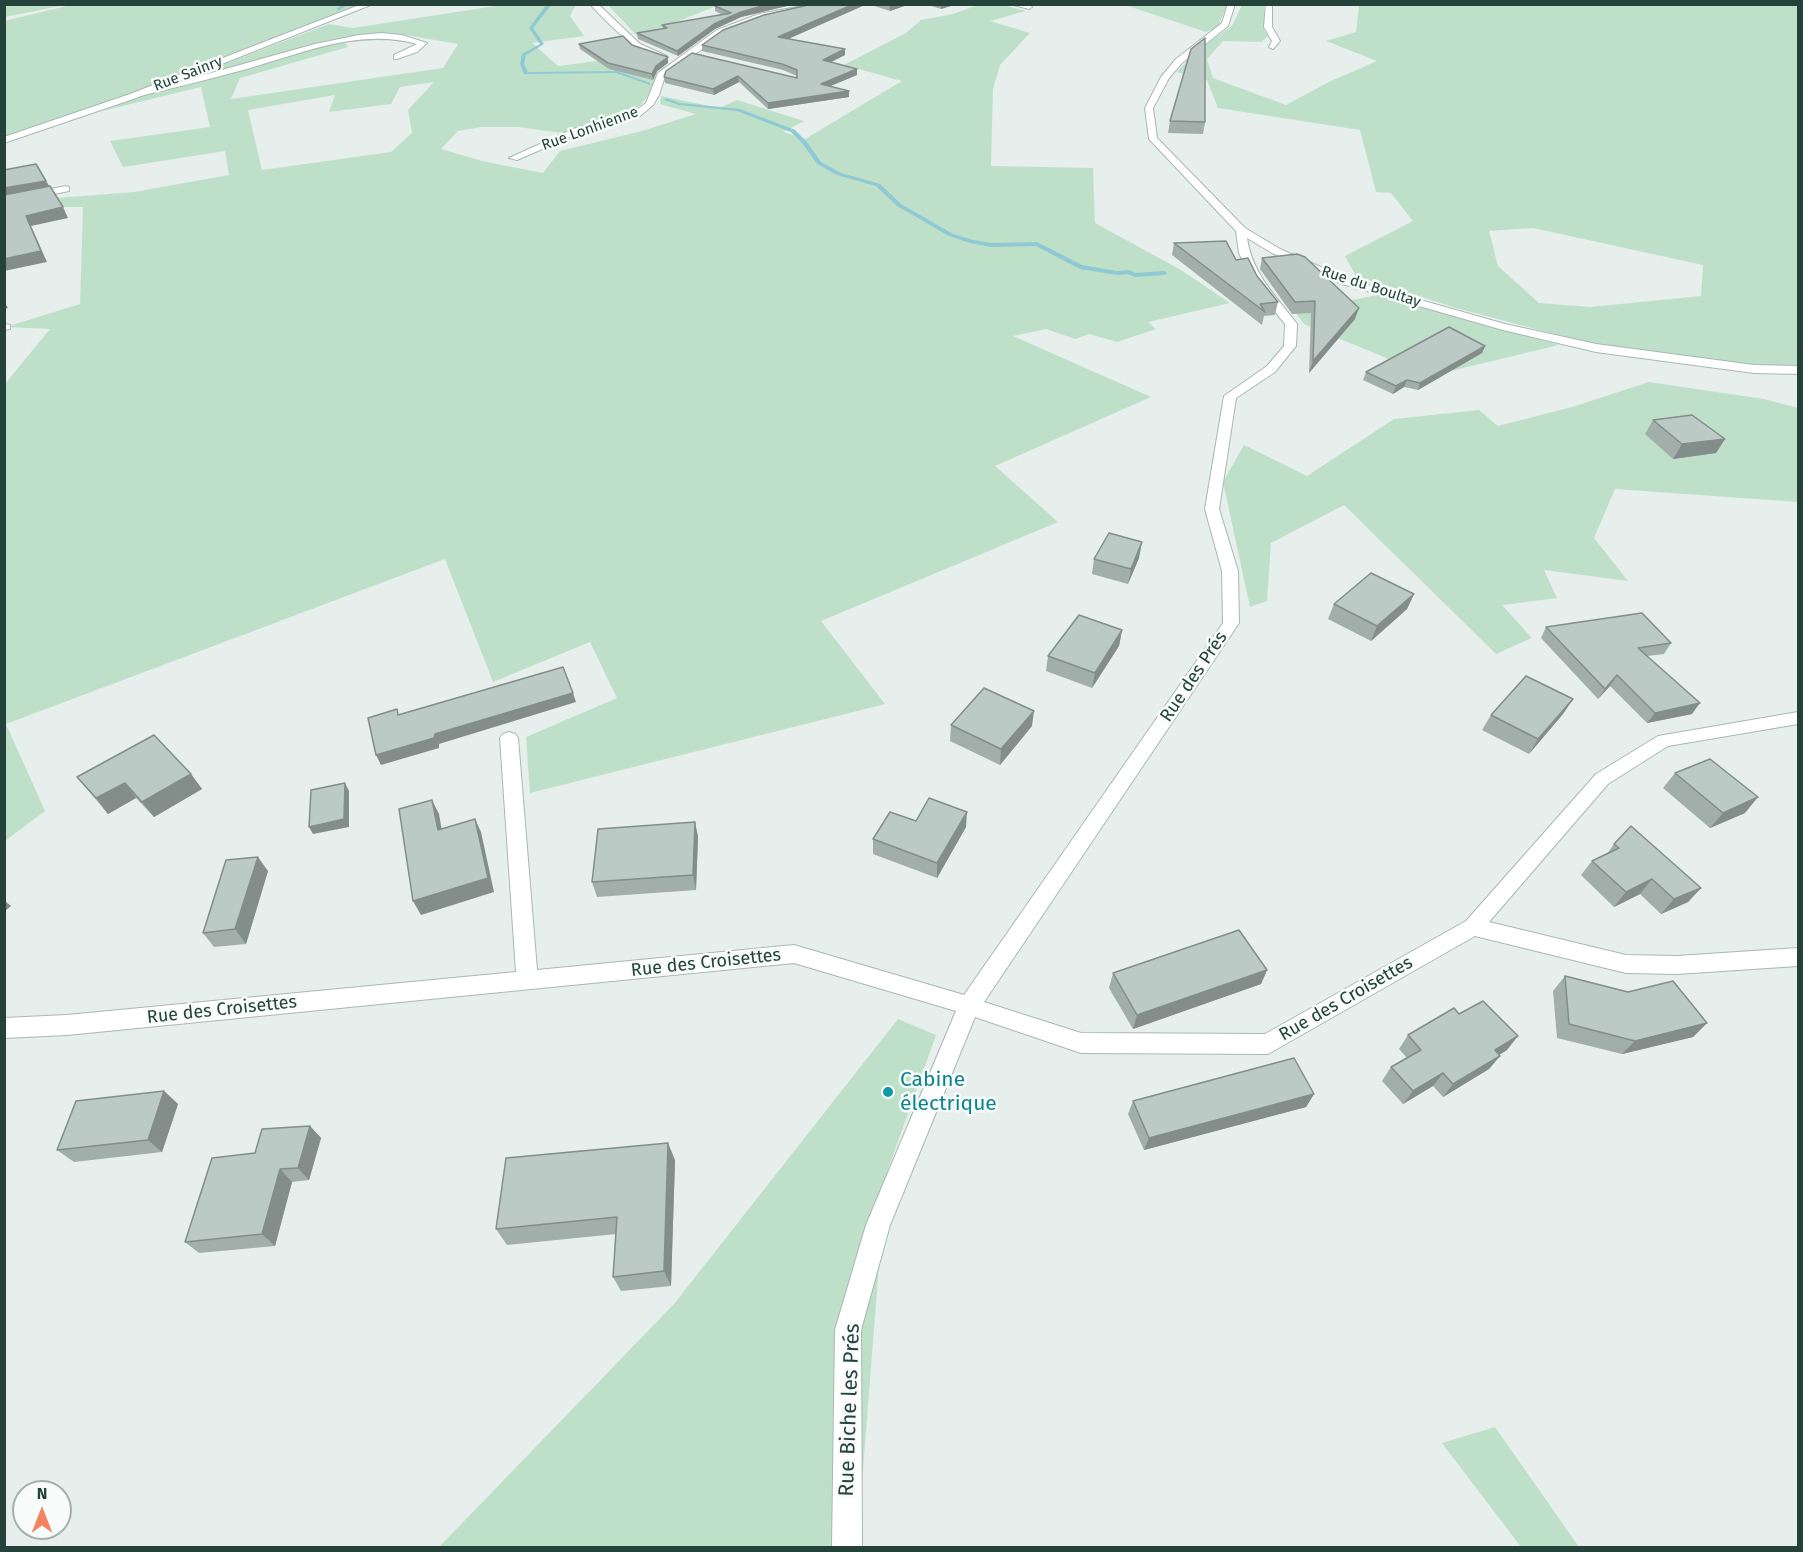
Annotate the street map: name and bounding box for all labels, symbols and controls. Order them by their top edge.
street label: Rue Sainry [151,53,225,95]
street label: Rue Lonhienne [539,103,641,155]
street label: Rue du Boultay [1319,262,1423,312]
street label: Rue des Prés [1156,628,1232,726]
street label: Rue des Croisettes [630,944,782,982]
street label: Rue des Croisettes [1275,952,1417,1046]
street label: Rue des Croisettes [146,991,298,1029]
place label: Cabine électrique [900,1067,997,1117]
marker: Cabine électrique [881,1085,895,1099]
street label: Rue Biche les Prés [834,1323,866,1497]
north arrow [12,1480,72,1540]
text: N [37,1484,47,1503]

